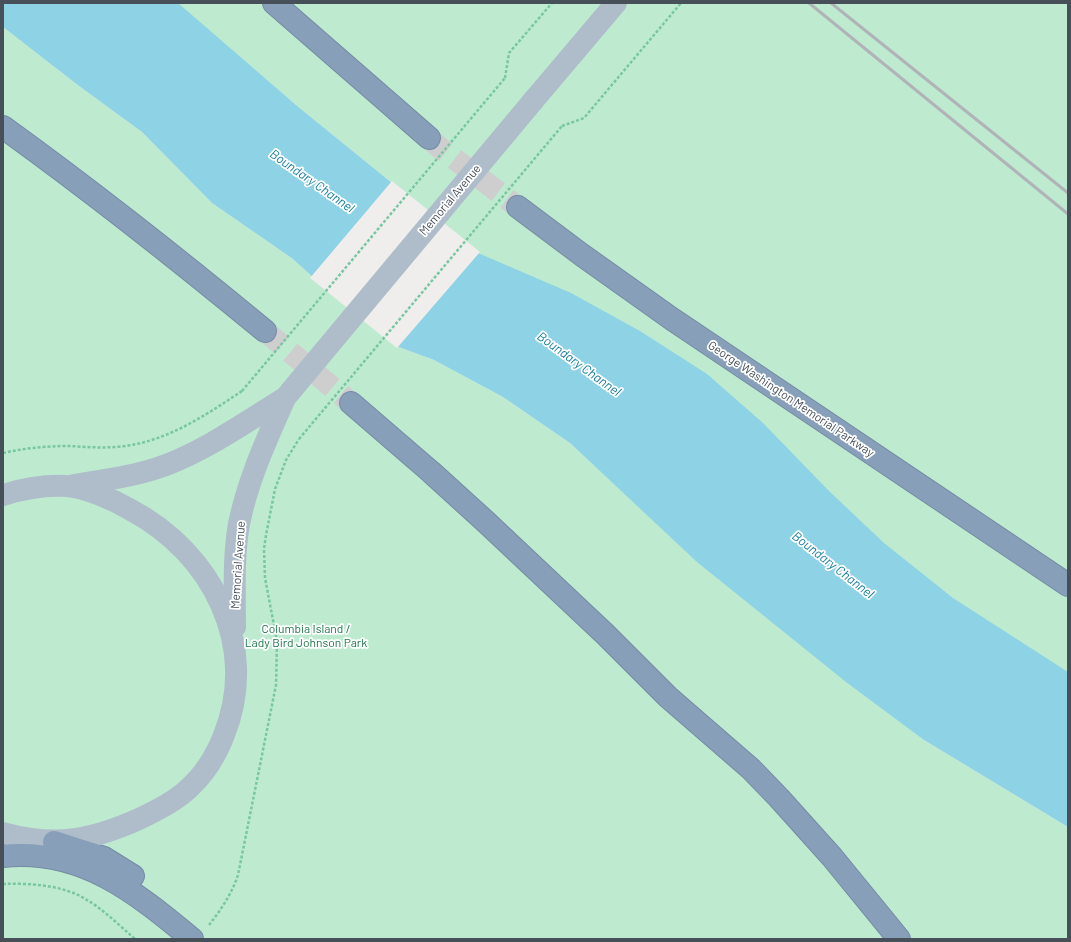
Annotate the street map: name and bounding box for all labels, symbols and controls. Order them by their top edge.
water label: Boundary Channel [267,146,357,216]
street label: Memorial Avenue [416,162,484,238]
water label: Boundary Channel [534,328,624,400]
street label: George Washington Memorial Parkway [705,338,877,460]
street label: Memorial Avenue [228,520,248,610]
water label: Boundary Channel [789,528,877,602]
park label: Columbia Island / Lady Bird Johnson Park [245,622,367,650]

